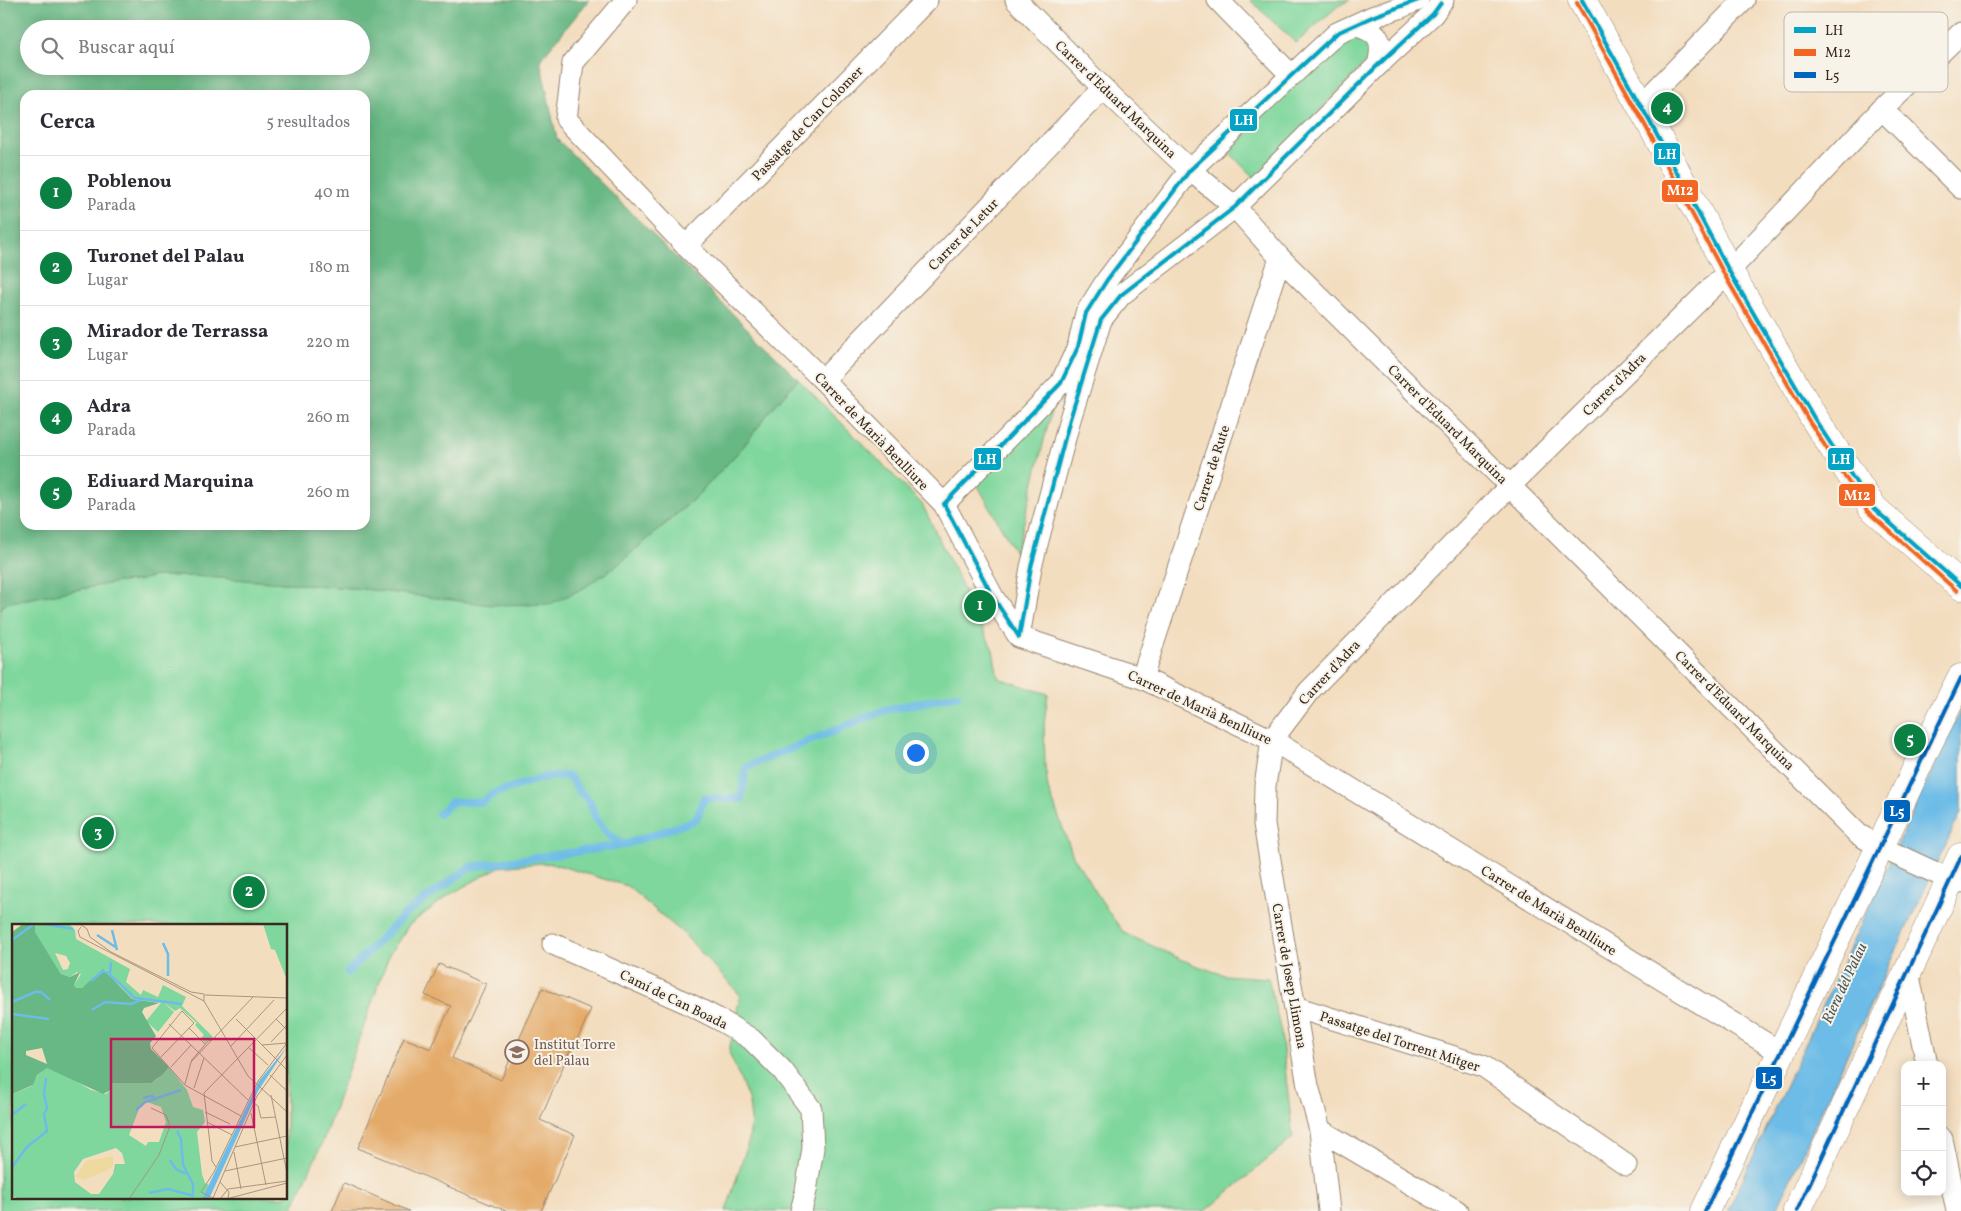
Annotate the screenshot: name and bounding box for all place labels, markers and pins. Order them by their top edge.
pin: 4 [1651,89,1683,127]
pin: 1 [964,587,996,625]
pin: 5 [1894,721,1926,759]
pin: 3 [82,814,114,852]
pin: 2 [233,873,265,911]
place label: Institut Torre del Palau [534,1036,616,1071]
school or university icon: Institut Torre del Palau [504,1039,530,1065]

